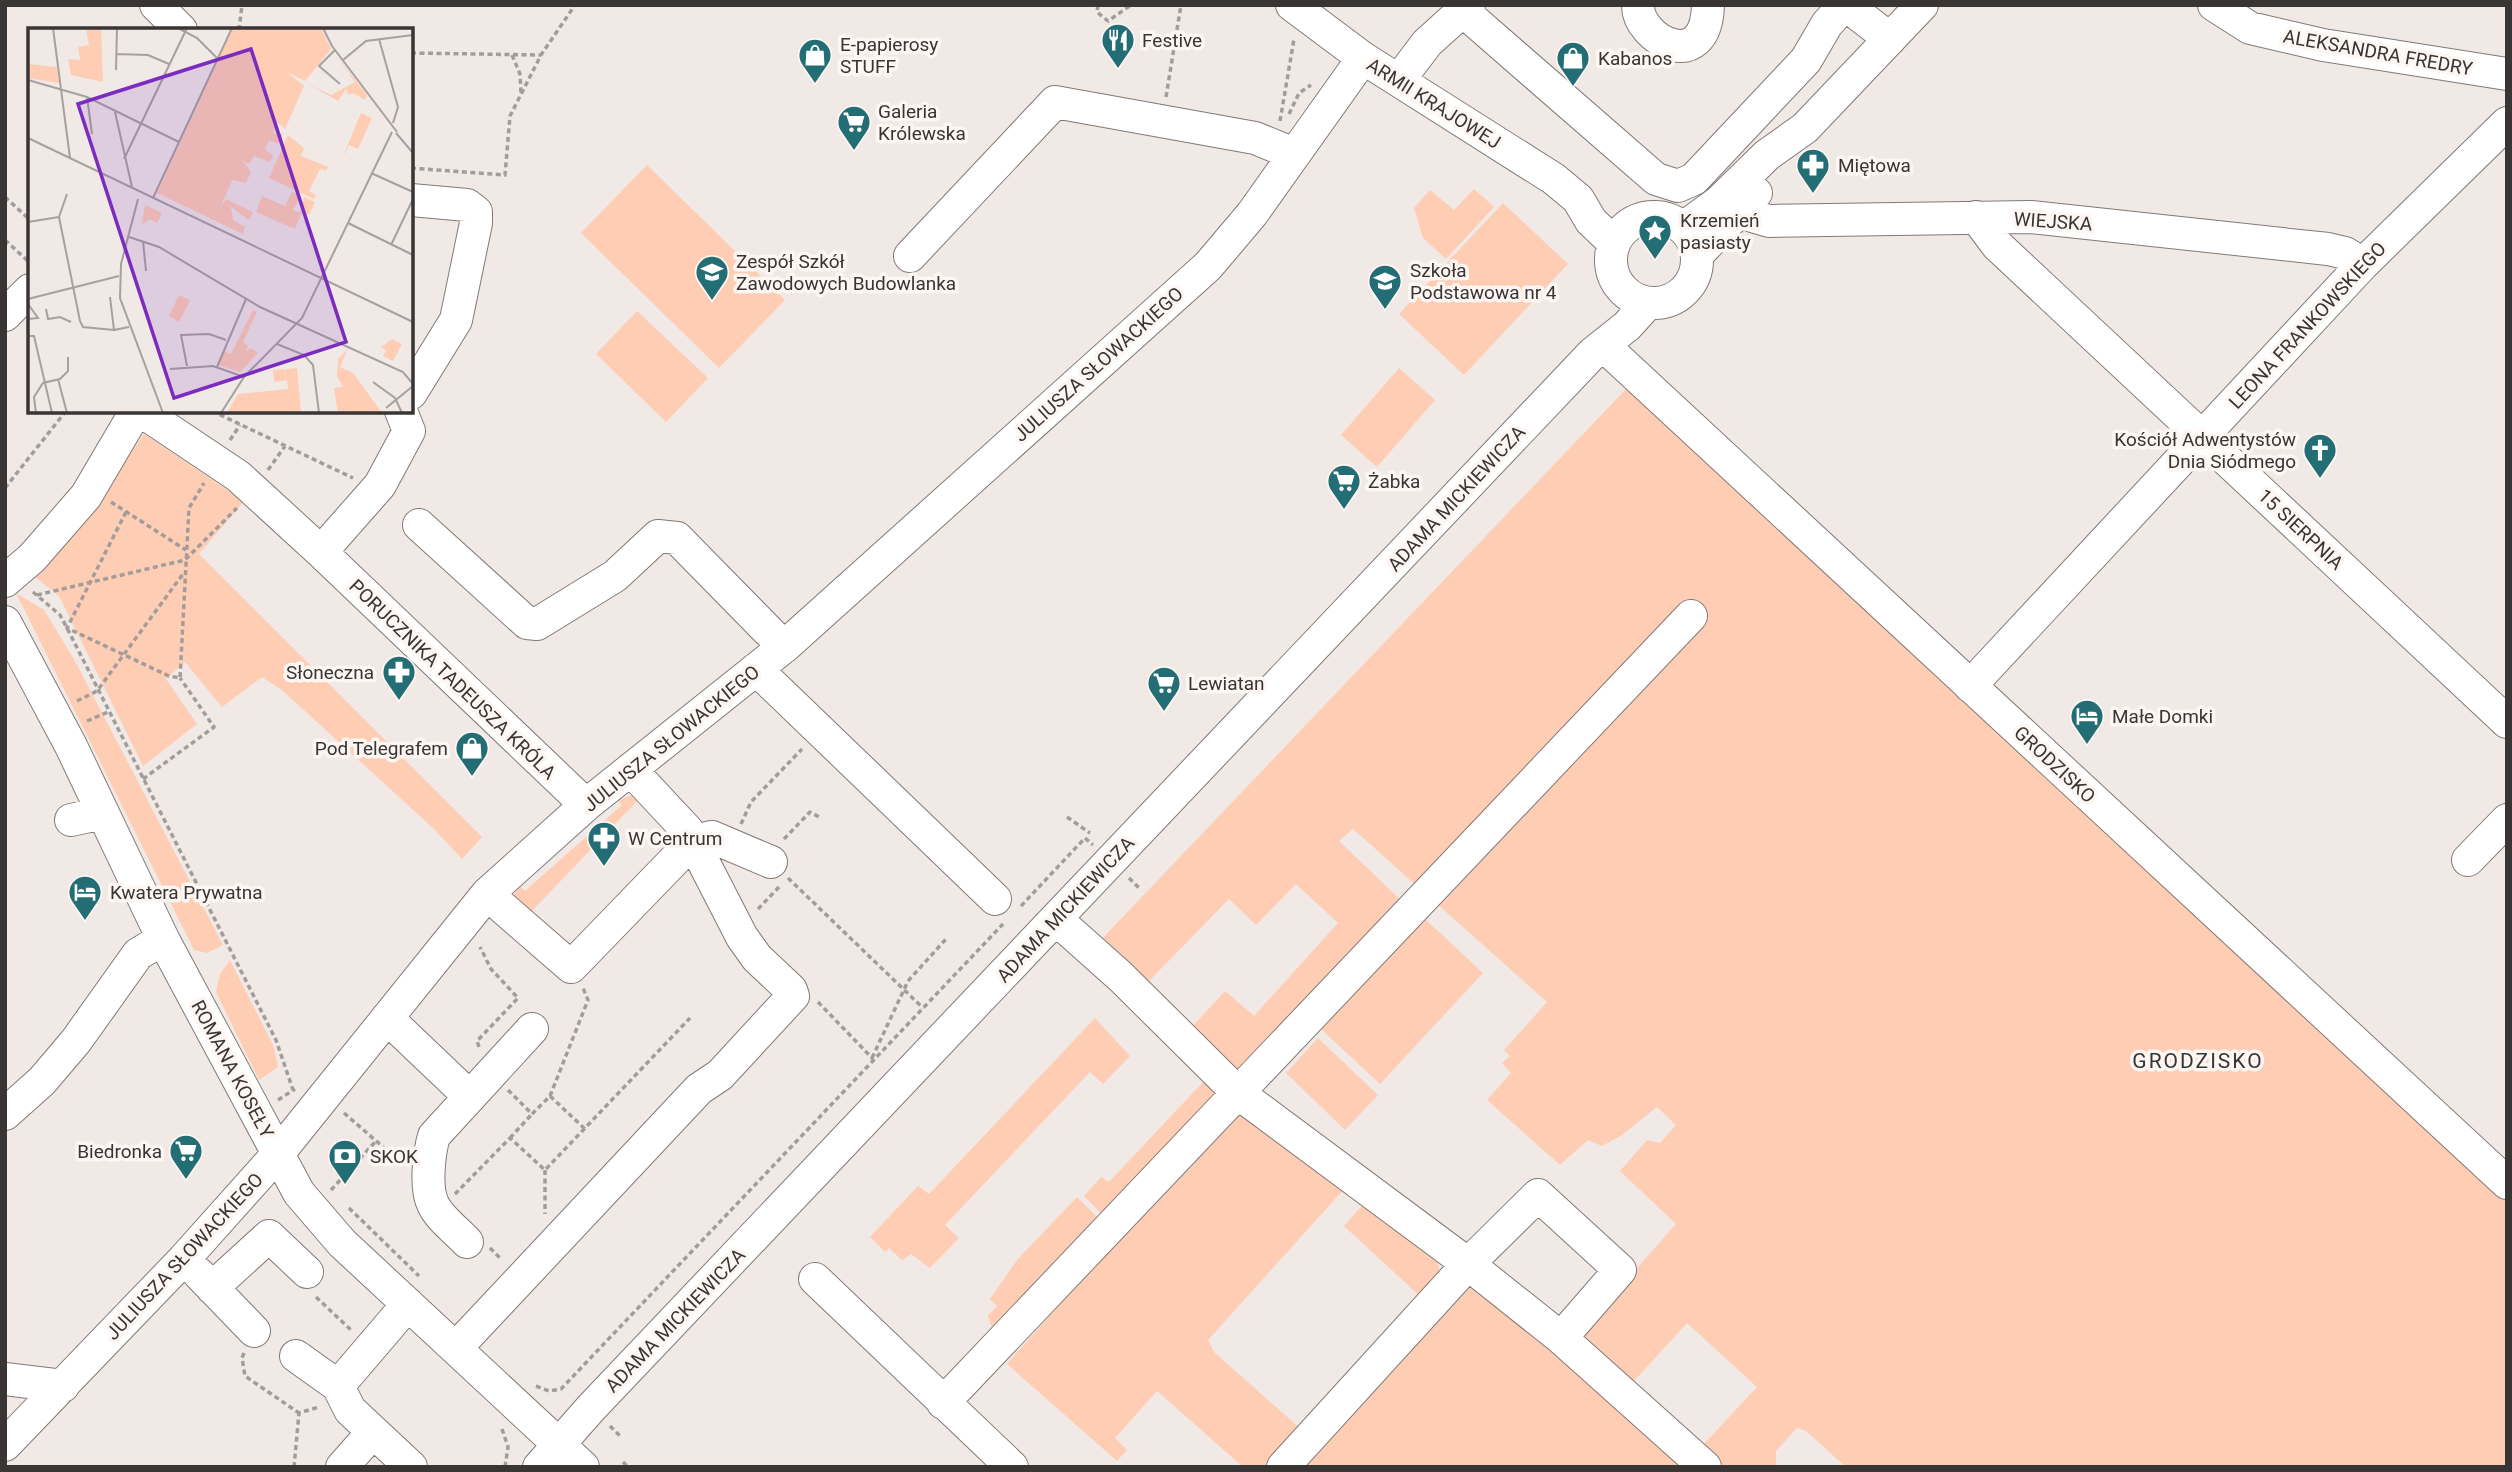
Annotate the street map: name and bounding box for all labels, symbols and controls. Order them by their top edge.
restaurant icon: Festive [1099,21,1137,70]
street label: ALEKSANDRA FREDRY [2281,24,2475,81]
inset map [28,28,413,413]
place label: Festive [1142,29,1202,52]
place label: E-papierosy STUFF [840,33,938,78]
shop icon: E-papierosy STUFF [796,36,834,85]
shop icon: Kabanos [1554,39,1592,88]
place label: Kabanos [1598,47,1672,70]
street label: ARMII KRAJOWEJ [1363,53,1505,154]
place label: Galeria Królewska [878,100,966,145]
supermarket icon: Galeria Królewska [835,103,873,152]
pharmacy icon: Miętowa [1794,146,1832,195]
place label: Miętowa [1838,154,1911,177]
street label: WIEJSKA [2013,207,2094,236]
place label: Krzemień pasiasty [1680,209,1760,254]
place icon: Krzemień pasiasty [1636,212,1674,261]
street label: LEONA FRANKOWSKIEGO [2224,237,2391,414]
place label: Zespół Szkół Zawodowych Budowlanka [736,250,956,295]
school or university icon: Zespół Szkół Zawodowych Budowlanka [693,253,731,302]
place label: Szkoła Podstawowa nr 4 [1410,259,1557,304]
school or university icon: Szkoła Podstawowa nr 4 [1366,262,1404,311]
street label: JULIUSZA SŁOWACKIEGO [1009,282,1188,447]
street label: ADAMA MICKIEWICZA [1383,420,1530,576]
place label: Kościół Adwentystów Dnia Siódmego [2114,428,2296,473]
church icon: Kościół Adwentystów Dnia Siódmego [2301,431,2339,480]
supermarket icon: Żabka [1325,462,1363,511]
place label: Żabka [1368,470,1420,493]
street label: 15 SIERPNIA [2253,484,2349,575]
street label: PORUCZNIKA TADEUSZA KRÓLA [345,574,561,785]
pharmacy icon: Słoneczna [380,653,418,702]
street label: JULIUSZA SŁOWACKIEGO [579,660,764,817]
place label: Słoneczna [286,661,374,684]
supermarket icon: Lewiatan [1145,664,1183,713]
place label: Lewiatan [1188,672,1265,695]
hotel icon: Małe Domki [2068,697,2106,746]
place label: Małe Domki [2112,705,2213,728]
street label: GRODZISKO [2009,721,2100,808]
shop icon: Pod Telegrafem [453,729,491,778]
place label: Pod Telegrafem [315,737,448,760]
pharmacy icon: W Centrum [585,819,623,868]
place label: W Centrum [628,827,722,850]
street label: ADAMA MICKIEWICZA [992,831,1139,987]
hotel icon: Kwatera Prywatna [66,873,104,922]
place label: Kwatera Prywatna [110,881,263,904]
street label: ROMANA KOSEŁY [186,996,279,1143]
district label: GRODZISKO [2132,1049,2264,1073]
supermarket icon: Biedronka [167,1132,205,1181]
bank icon: SKOK [326,1137,364,1186]
place label: Biedronka [77,1140,162,1163]
place label: SKOK [370,1145,418,1168]
street label: JULIUSZA SŁOWACKIEGO [101,1168,268,1345]
street label: ADAMA MICKIEWICZA [601,1243,750,1397]

